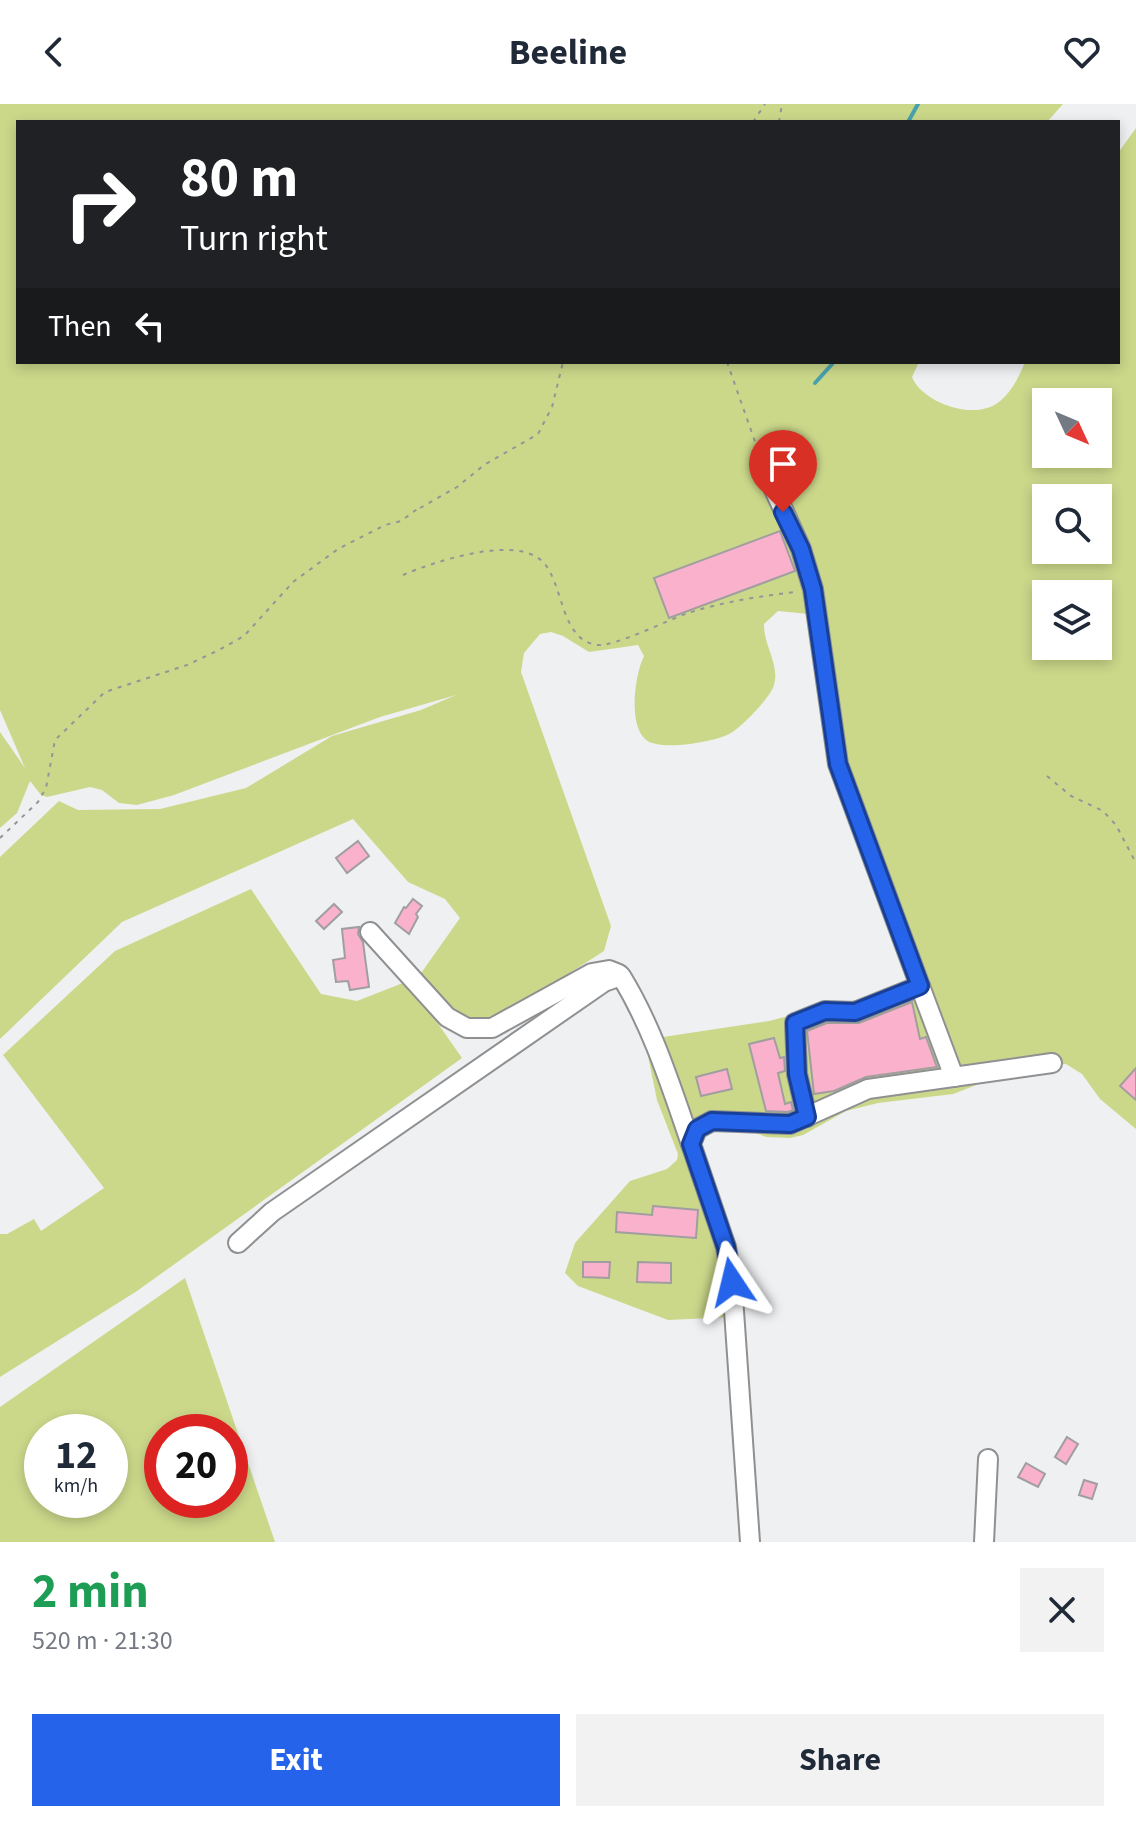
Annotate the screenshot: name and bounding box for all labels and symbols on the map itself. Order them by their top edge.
north arrow [1032,388,1112,468]
pin [749,430,817,512]
position arrow [690,1240,774,1324]
speed limit sign: 20 [144,1414,248,1518]

